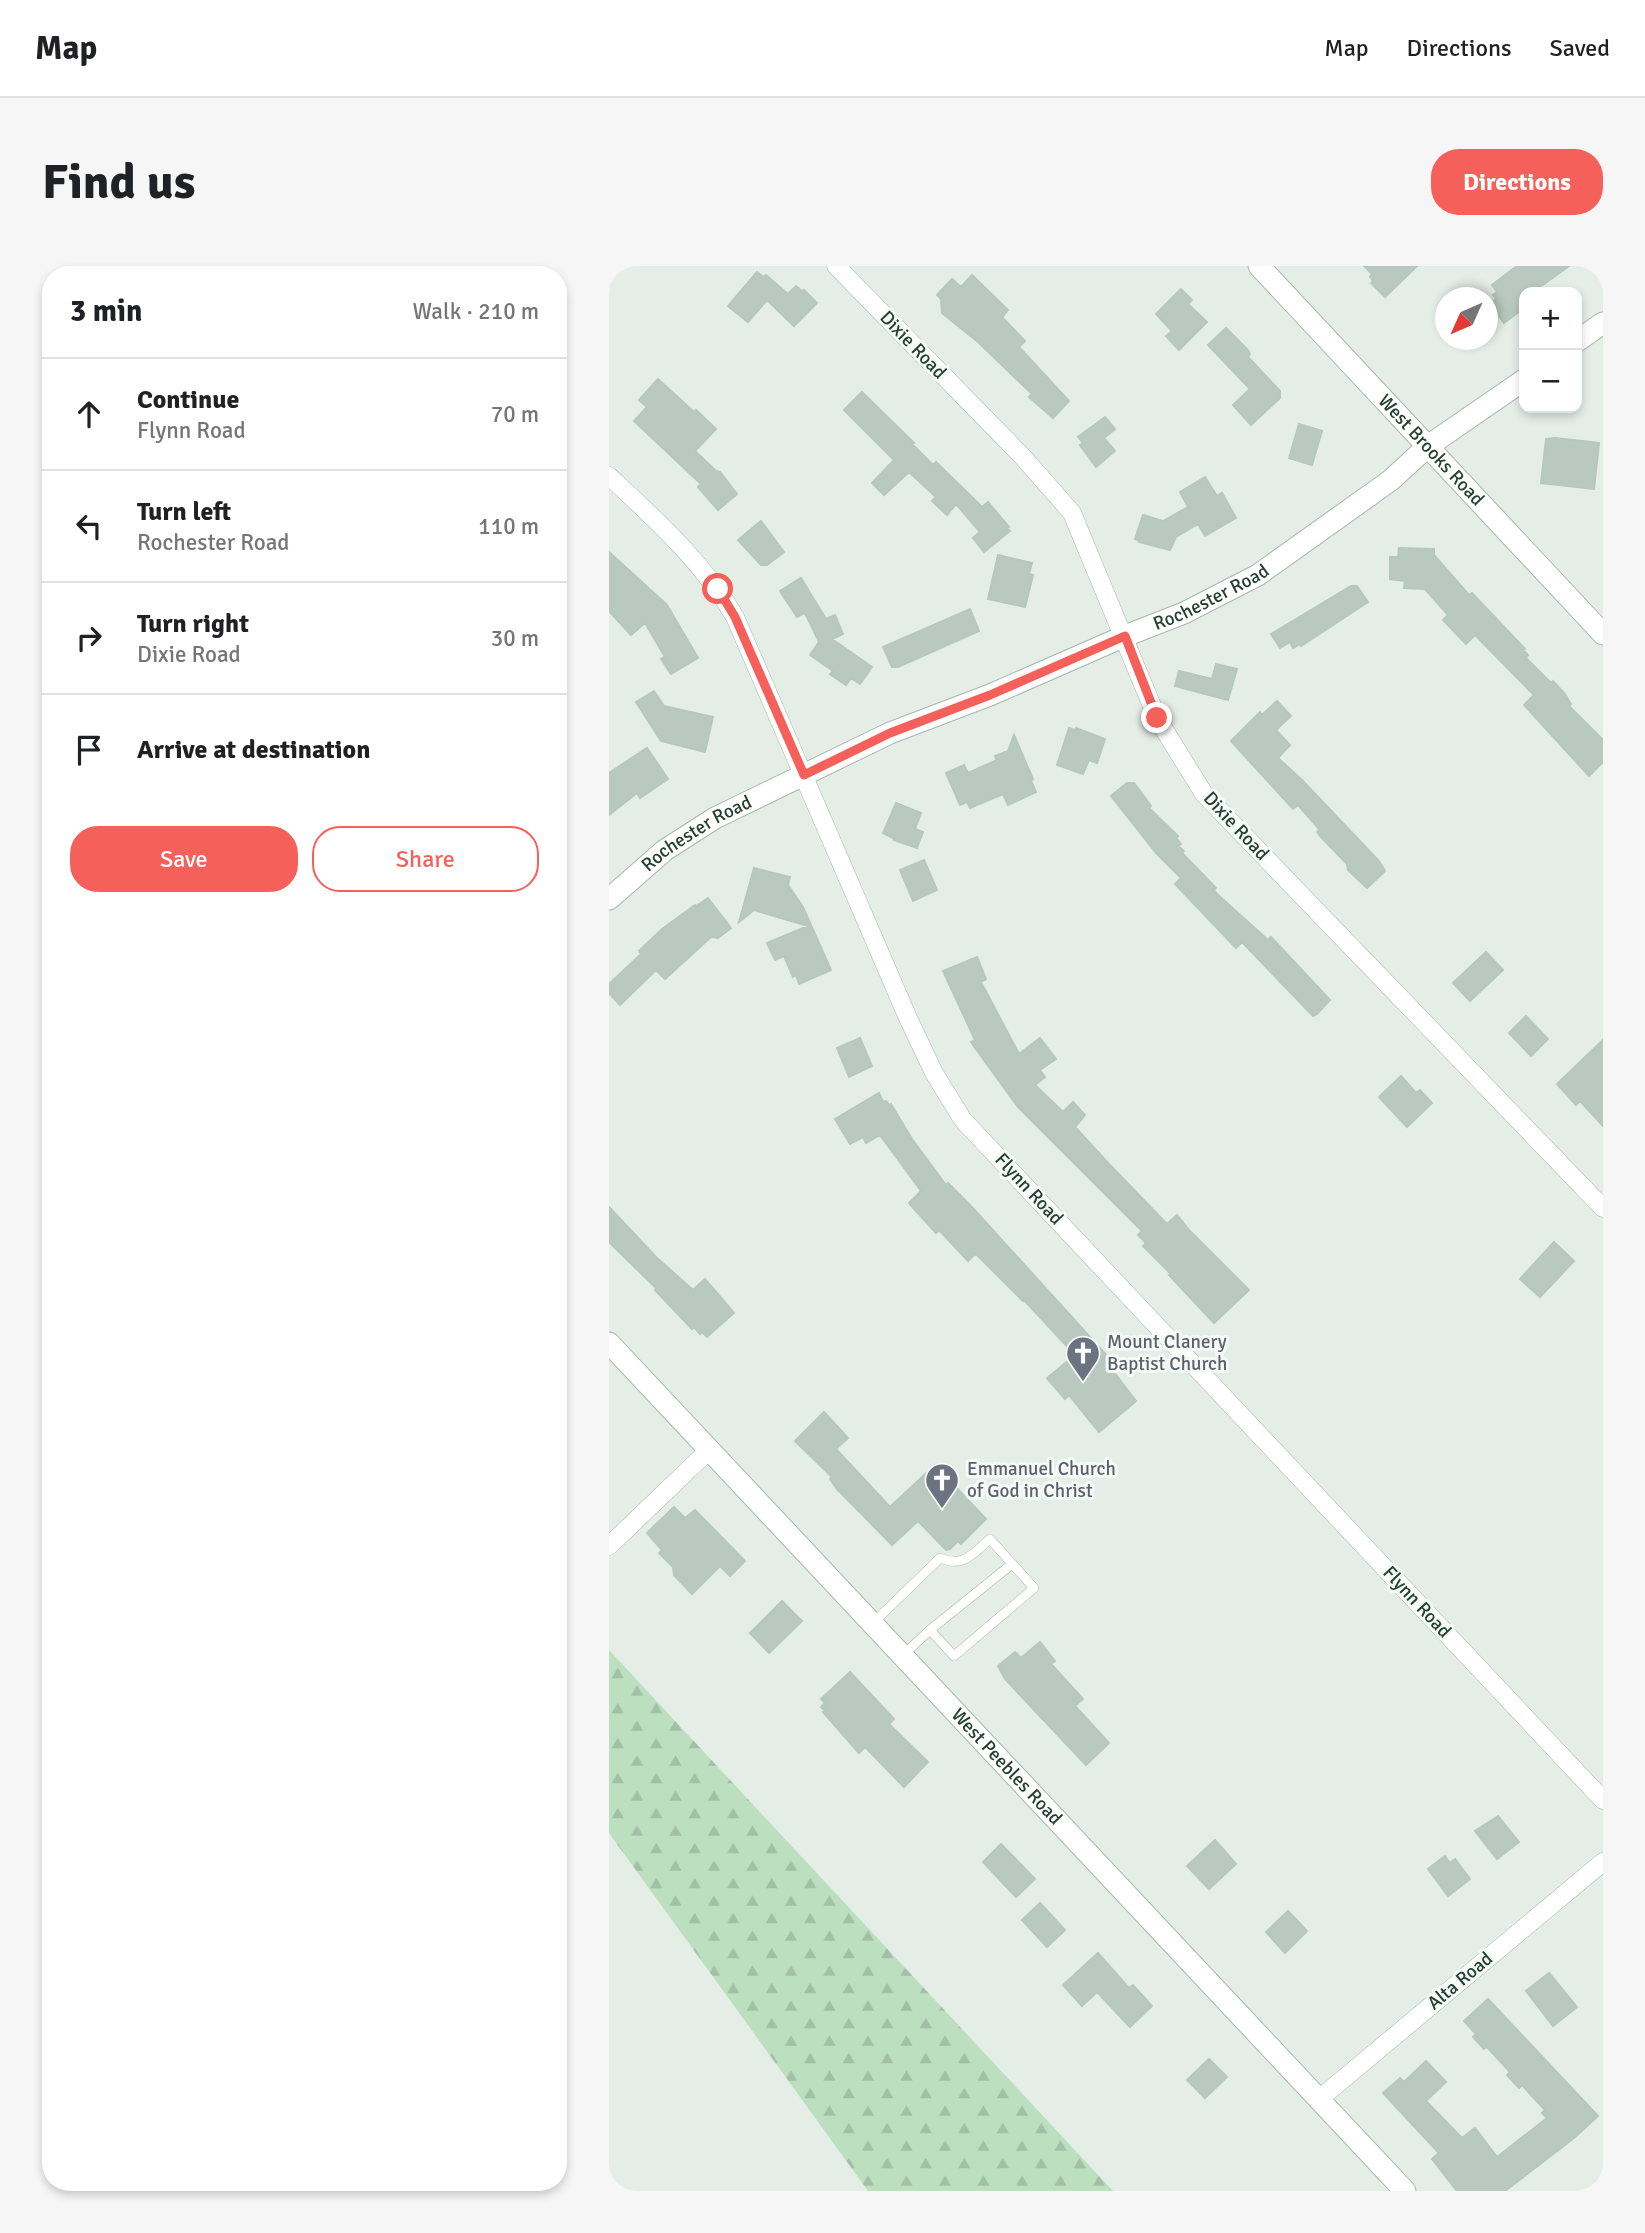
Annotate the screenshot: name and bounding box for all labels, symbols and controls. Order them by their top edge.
text: Map [35,28,97,69]
text: Map [1324,33,1369,63]
text: Directions [1407,33,1512,63]
text: Saved [1550,33,1610,63]
button: Directions [1431,149,1603,215]
text: Find us [42,152,195,212]
north arrow [1435,287,1498,350]
map controls [1519,287,1582,413]
button: + [1519,287,1582,350]
text: 3 min [70,293,142,330]
text: Walk · 210 m [413,297,539,326]
street label: Dixie Road [875,306,951,384]
button: − [1519,350,1582,413]
text: Continue [137,384,239,416]
street label: West Brooks Road [1373,389,1489,511]
icon: ahead [70,395,108,433]
text: 70 m [491,400,539,429]
text: Flynn Road [137,416,246,445]
text: Turn left [137,496,231,528]
icon: left [70,507,108,545]
text: 110 m [478,512,539,541]
text: Rochester Road [137,528,290,557]
street label: Rochester Road [1150,559,1274,636]
route start [702,573,733,604]
text: Turn right [137,608,249,640]
icon: right [70,619,108,657]
text: 30 m [491,624,539,653]
text: Dixie Road [137,640,241,669]
route end [1141,702,1172,733]
icon: arrive [70,731,108,769]
text: Arrive at destination [137,734,370,766]
street label: Dixie Road [1198,786,1274,866]
street label: Rochester Road [636,790,756,877]
button: Save [70,826,298,892]
button: Share [312,826,539,892]
street label: Flynn Road [990,1148,1068,1230]
place label: Mount Clanery Baptist Church [1107,1330,1227,1376]
church icon: Mount Clanery Baptist Church [1064,1334,1102,1383]
place label: Emmanuel Church of God in Christ [967,1457,1116,1503]
church icon: Emmanuel Church of God in Christ [923,1461,961,1510]
street label: Flynn Road [1378,1561,1456,1643]
street label: West Peebles Road [946,1703,1067,1830]
street label: Alta Road [1422,1947,1498,2015]

